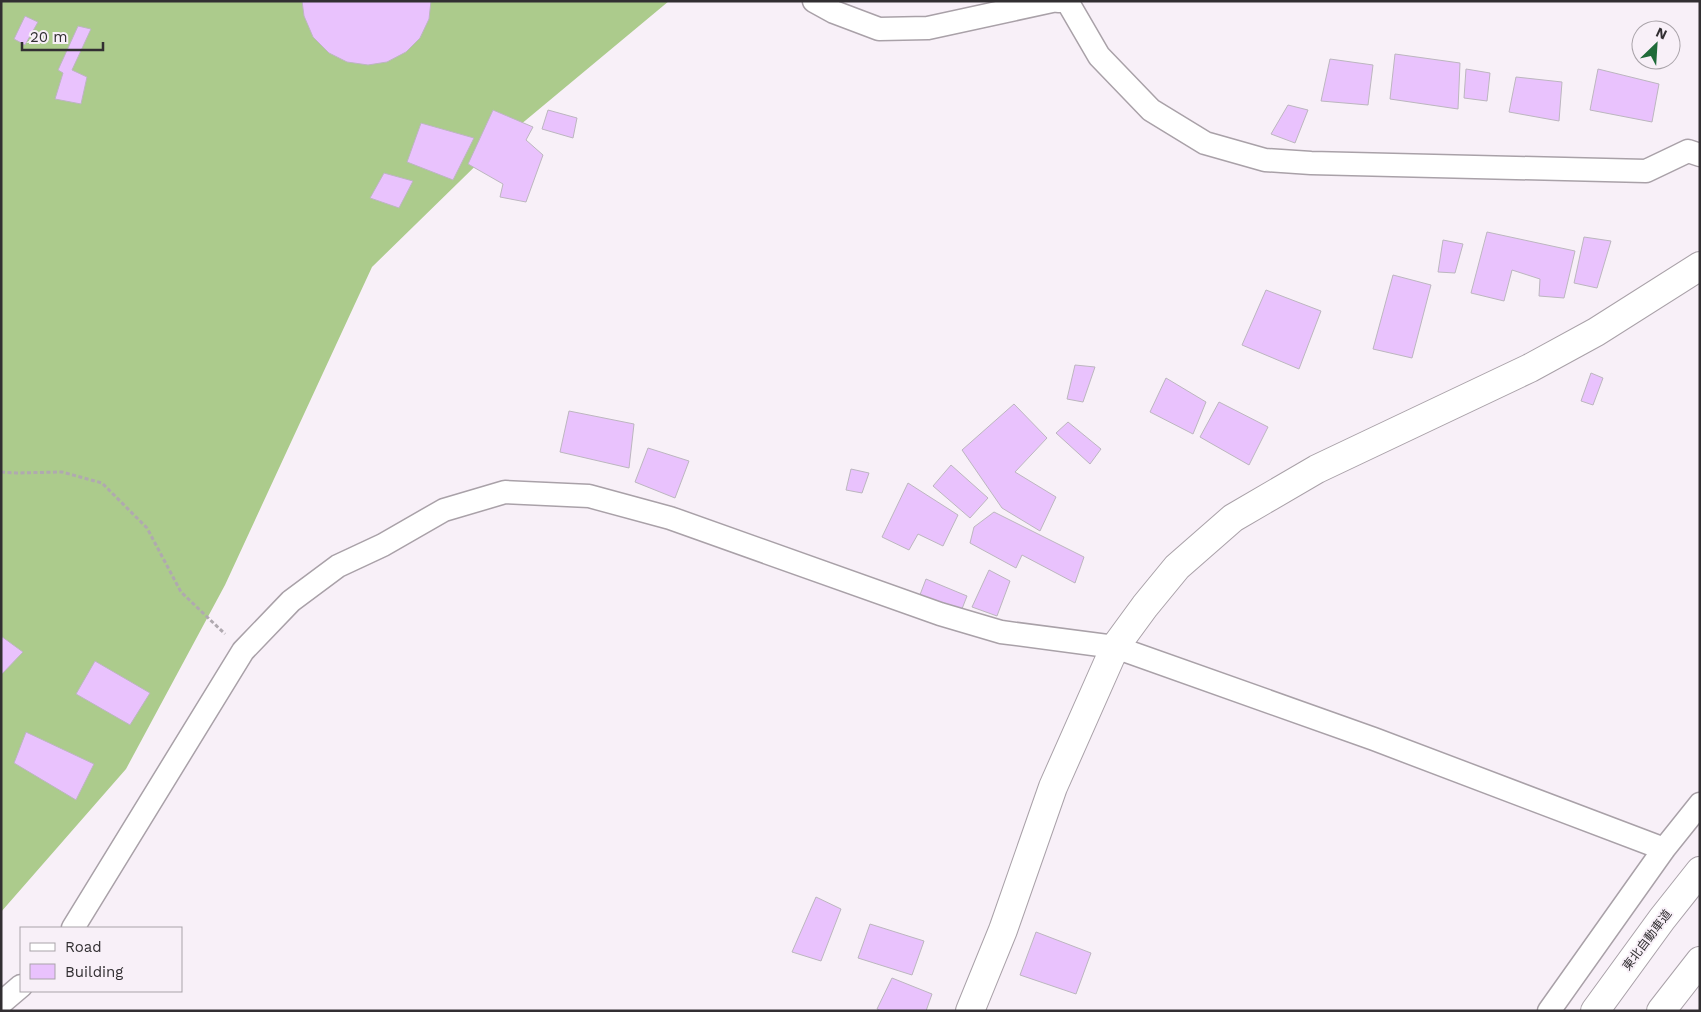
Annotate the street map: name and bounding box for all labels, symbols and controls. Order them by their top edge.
scale bar [22,20,104,52]
north arrow [1631,20,1681,70]
text: N [1653,24,1670,43]
text: 20 m [30,28,68,46]
street label: 東北自動車道 [1620,907,1674,973]
legend [20,927,182,992]
text: Road [65,938,102,956]
text: Building [65,963,123,981]

